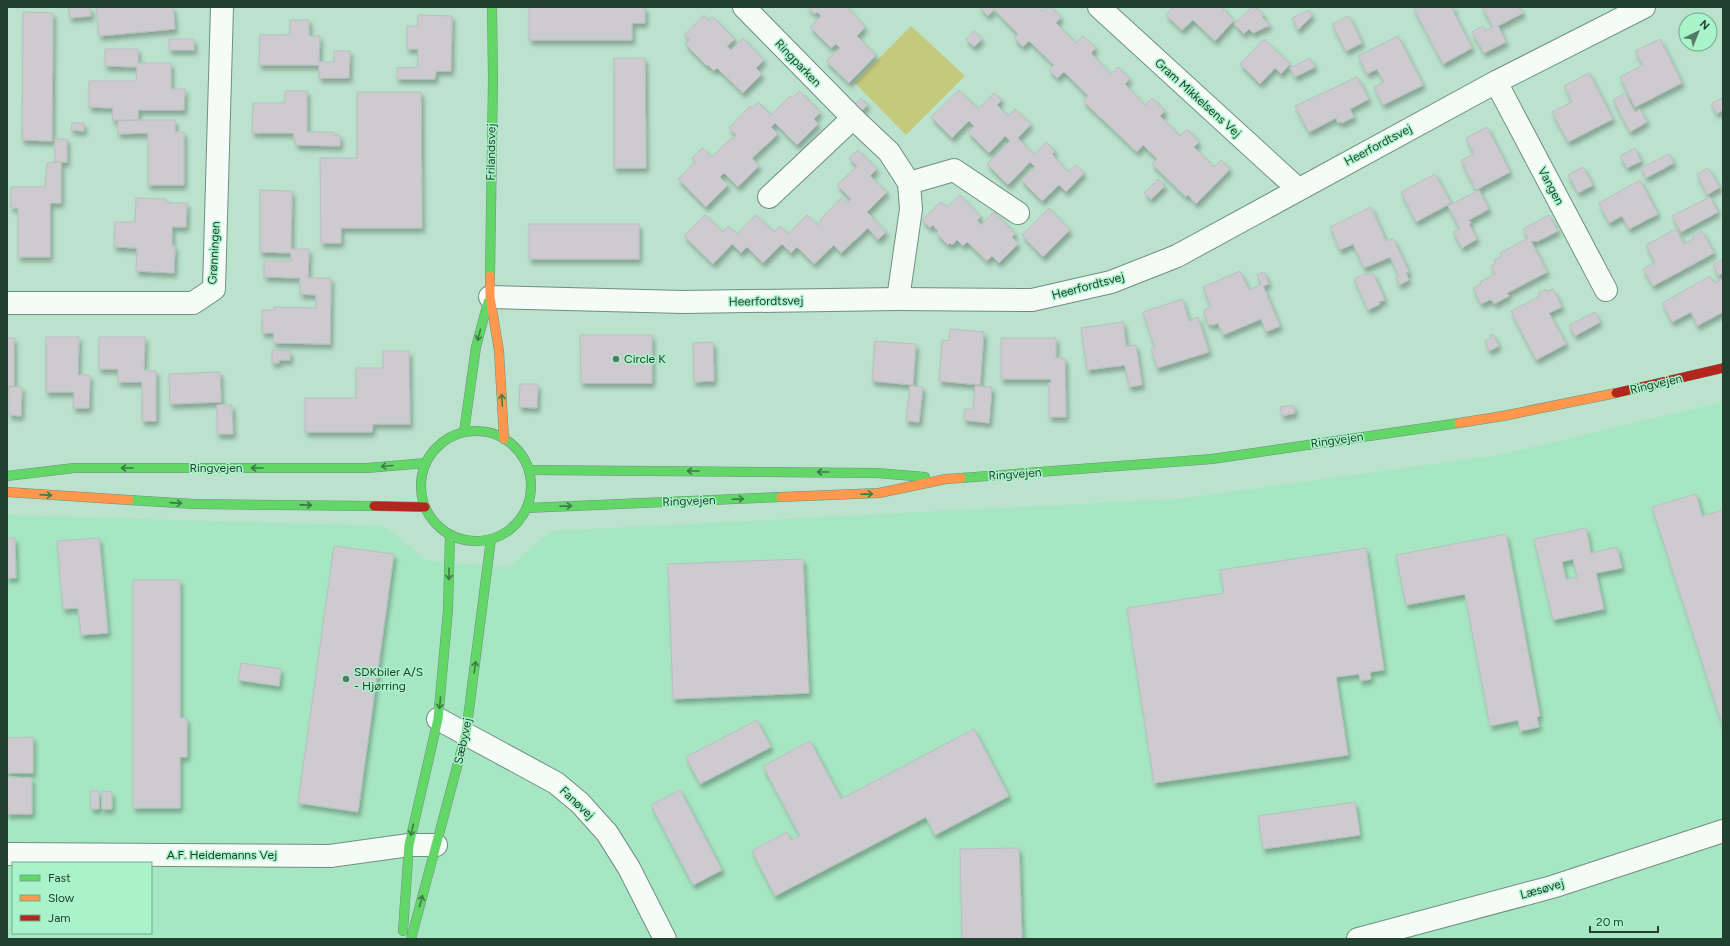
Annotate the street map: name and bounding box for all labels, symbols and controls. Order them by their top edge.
north arrow [1678,12,1718,52]
text: N [1697,17,1712,33]
street label: Ringparken [772,36,824,90]
street label: Gram Mikkelsens Vej [1152,56,1244,140]
street label: Heerfordtsvej [1342,121,1414,169]
street label: Frilandsvej [484,123,498,181]
street label: Vangen [1535,165,1567,208]
street label: Grønningen [205,221,223,285]
street label: Heerfordtsvej [1050,270,1126,302]
street label: Heerfordtsvej [729,293,803,309]
one-way arrow [475,328,482,341]
place label: Circle K [624,352,666,366]
marker: Circle K [611,354,621,364]
street label: Ringvejen [1629,371,1684,397]
one-way arrow [498,394,506,407]
street label: Ringvejen [1310,429,1365,451]
street label: Ringvejen [189,461,243,475]
one-way arrow [381,463,394,470]
one-way arrow [121,464,134,472]
one-way arrow [251,464,264,472]
street label: Ringvejen [988,465,1042,483]
one-way arrow [687,467,700,475]
one-way arrow [817,468,830,476]
one-way arrow [860,490,873,498]
one-way arrow [39,491,52,498]
street label: Ringvejen [662,493,716,509]
one-way arrow [731,495,744,503]
one-way arrow [169,499,182,506]
one-way arrow [299,502,312,509]
one-way arrow [559,502,572,510]
one-way arrow [446,567,453,580]
one-way arrow [471,661,478,674]
place label: SDKbiler A/S - Hjørring [354,665,423,693]
marker: SDKbiler A/S - Hjørring [341,674,351,684]
one-way arrow [436,696,443,709]
street label: Sæbyvej [451,717,475,765]
street label: Fanøvej [557,784,597,822]
one-way arrow [408,823,416,836]
street label: A.F. Heidemanns Vej [167,848,277,862]
legend [12,862,152,934]
text: Fast [48,871,71,885]
street label: Læsøvej [1518,876,1566,902]
text: Slow [48,891,75,905]
one-way arrow [418,895,425,908]
scale bar [1590,908,1658,934]
text: Jam [48,911,71,925]
text: 20 m [1596,915,1624,929]

